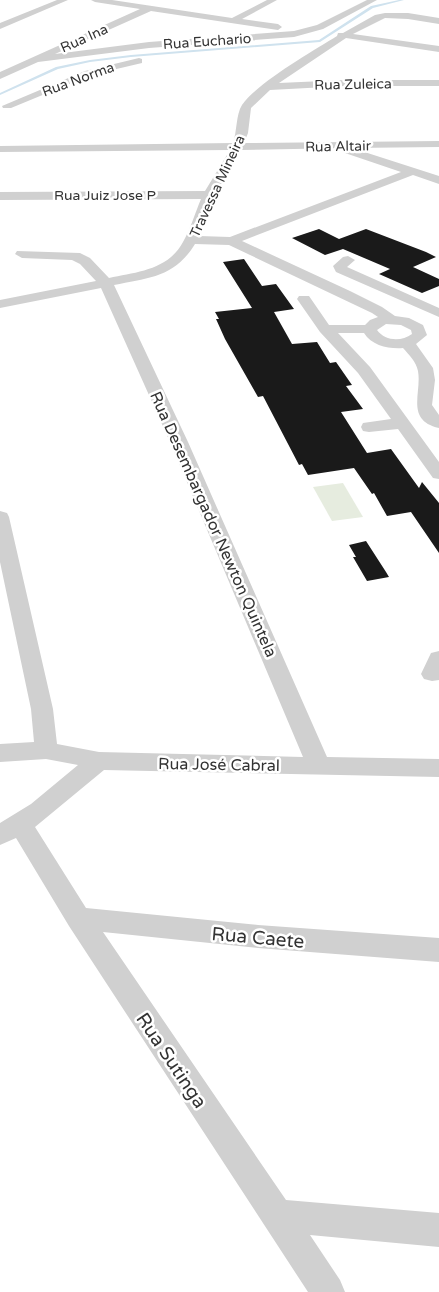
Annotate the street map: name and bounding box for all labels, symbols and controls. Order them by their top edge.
street label: Rua Ina [58,20,111,56]
street label: Rua Euchario [162,30,252,53]
street label: Rua Norma [40,59,117,100]
street label: Rua Zuleica [314,75,392,94]
street label: Travessa Mineira [186,132,249,240]
street label: Rua Altair [305,137,372,156]
street label: Rua Juiz Jose P [54,187,156,204]
street label: Rua Desembargador Newton Quintela [145,388,281,661]
street label: Rua José Cabral [158,754,280,776]
street label: Rua Caete [211,923,305,953]
street label: Rua Sutinga [131,1009,211,1112]

